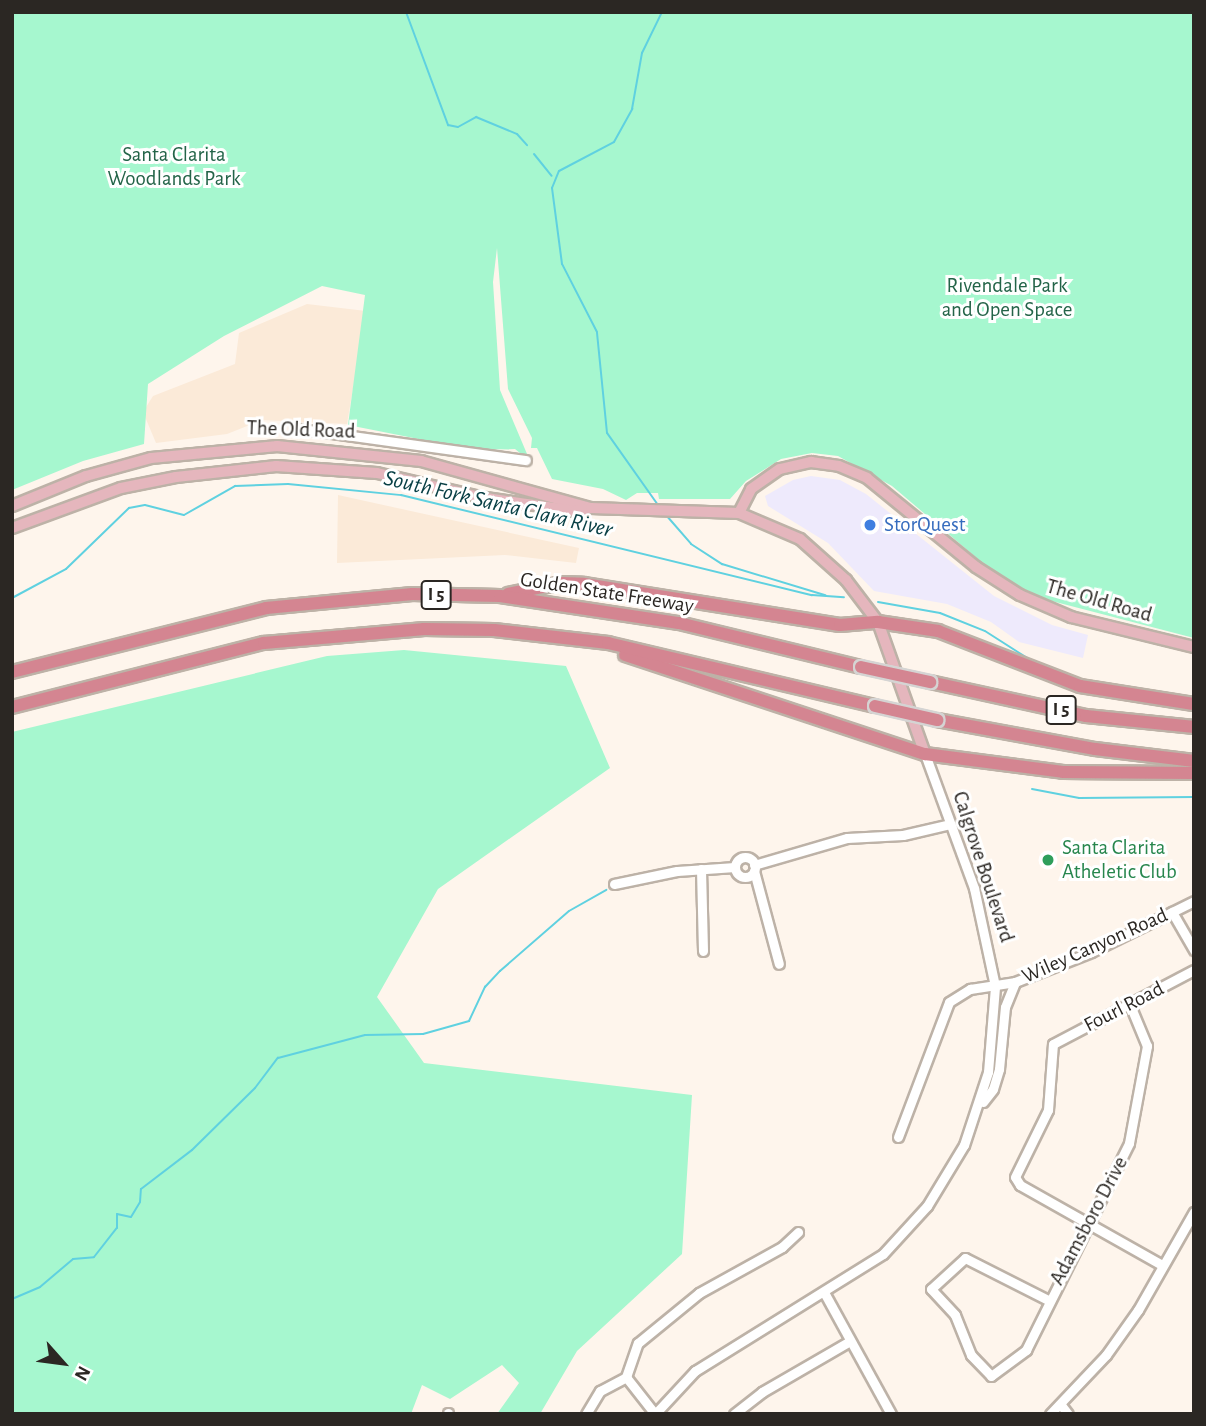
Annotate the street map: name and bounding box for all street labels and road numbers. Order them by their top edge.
street label: The Old Road [246,416,356,444]
street label: Golden State Freeway [519,567,695,619]
street label: The Old Road [1043,574,1155,628]
road number: I 5 [420,580,452,610]
road number: I 5 [1045,694,1077,726]
street label: Calgrove Boulevard [947,788,1019,946]
street label: Wiley Canyon Road [1018,903,1172,989]
street label: Fourl Road [1080,976,1168,1038]
street label: Adamsboro Drive [1045,1152,1133,1290]

